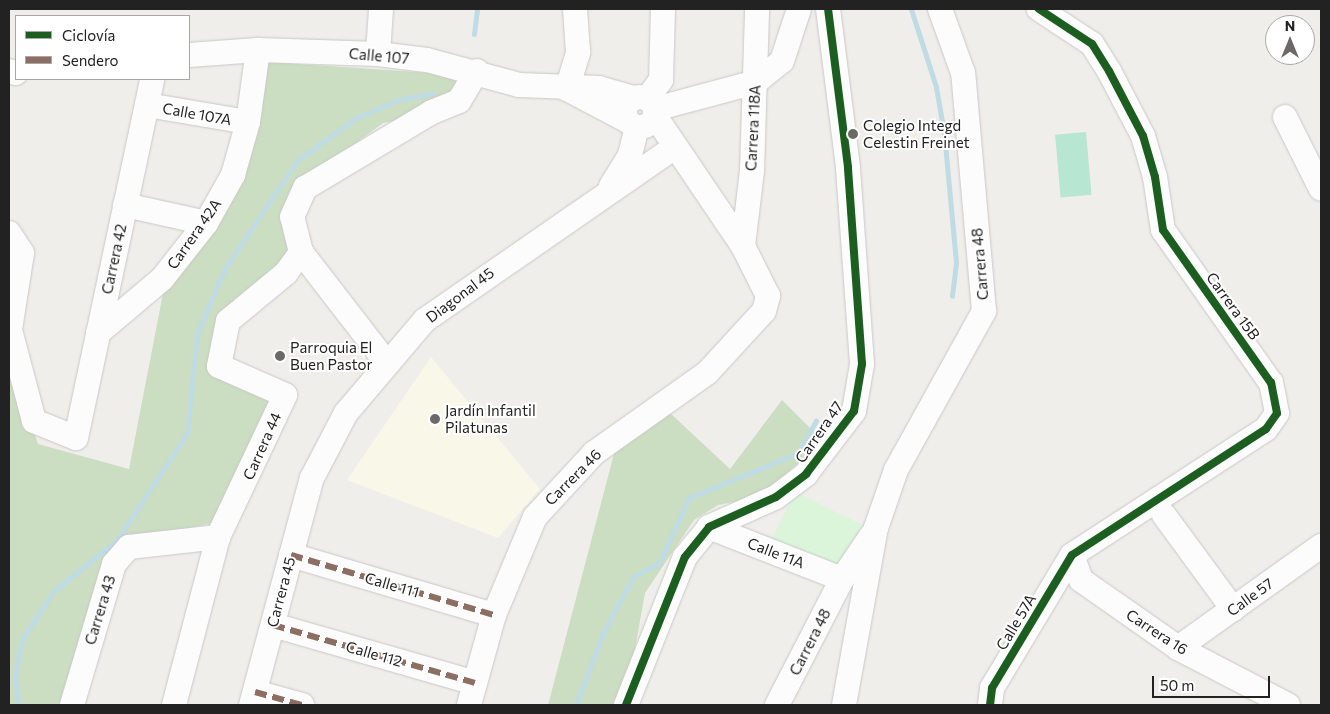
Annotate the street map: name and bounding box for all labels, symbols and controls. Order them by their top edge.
legend [15,15,190,80]
north arrow [1265,15,1315,65]
text: N [1285,17,1295,34]
text: Ciclovía [62,26,115,44]
street label: Calle 107 [348,44,410,68]
text: Sendero [62,51,119,69]
street label: Carrera 118A [742,84,764,172]
street label: Calle 107A [161,99,233,129]
place label: Colegio Integd Celestin Freinet [863,116,970,151]
marker: Colegio Integd Celestin Freinet [847,128,859,140]
street label: Carrera 42A [163,195,225,273]
street label: Carrera 42 [98,222,130,296]
street label: Carrera 48 [968,227,992,301]
street label: Diagonal 45 [422,264,498,326]
street label: Carrera 15B [1202,269,1264,343]
place label: Parroquia El Buen Pastor [290,338,372,373]
marker: Parroquia El Buen Pastor [274,350,286,362]
street label: Carrera 47 [791,398,847,466]
place label: Jardín Infantil Pilatunas [445,401,536,436]
street label: Carrera 44 [239,409,285,483]
marker: Jardín Infantil Pilatunas [429,413,441,425]
street label: Carrera 46 [541,445,605,509]
street label: Calle 11A [745,534,807,572]
street label: Carrera 45 [263,555,299,629]
street label: Calle 111 [363,569,421,601]
street label: Carrera 43 [81,573,119,647]
street label: Calle 57 [1223,574,1277,620]
street label: Calle 57A [992,591,1040,653]
street label: Carrera 16 [1123,605,1191,659]
street label: Carrera 48 [786,606,834,678]
street label: Calle 112 [344,637,404,671]
scale bar [1155,666,1272,698]
text: 50 m [1160,676,1194,694]

